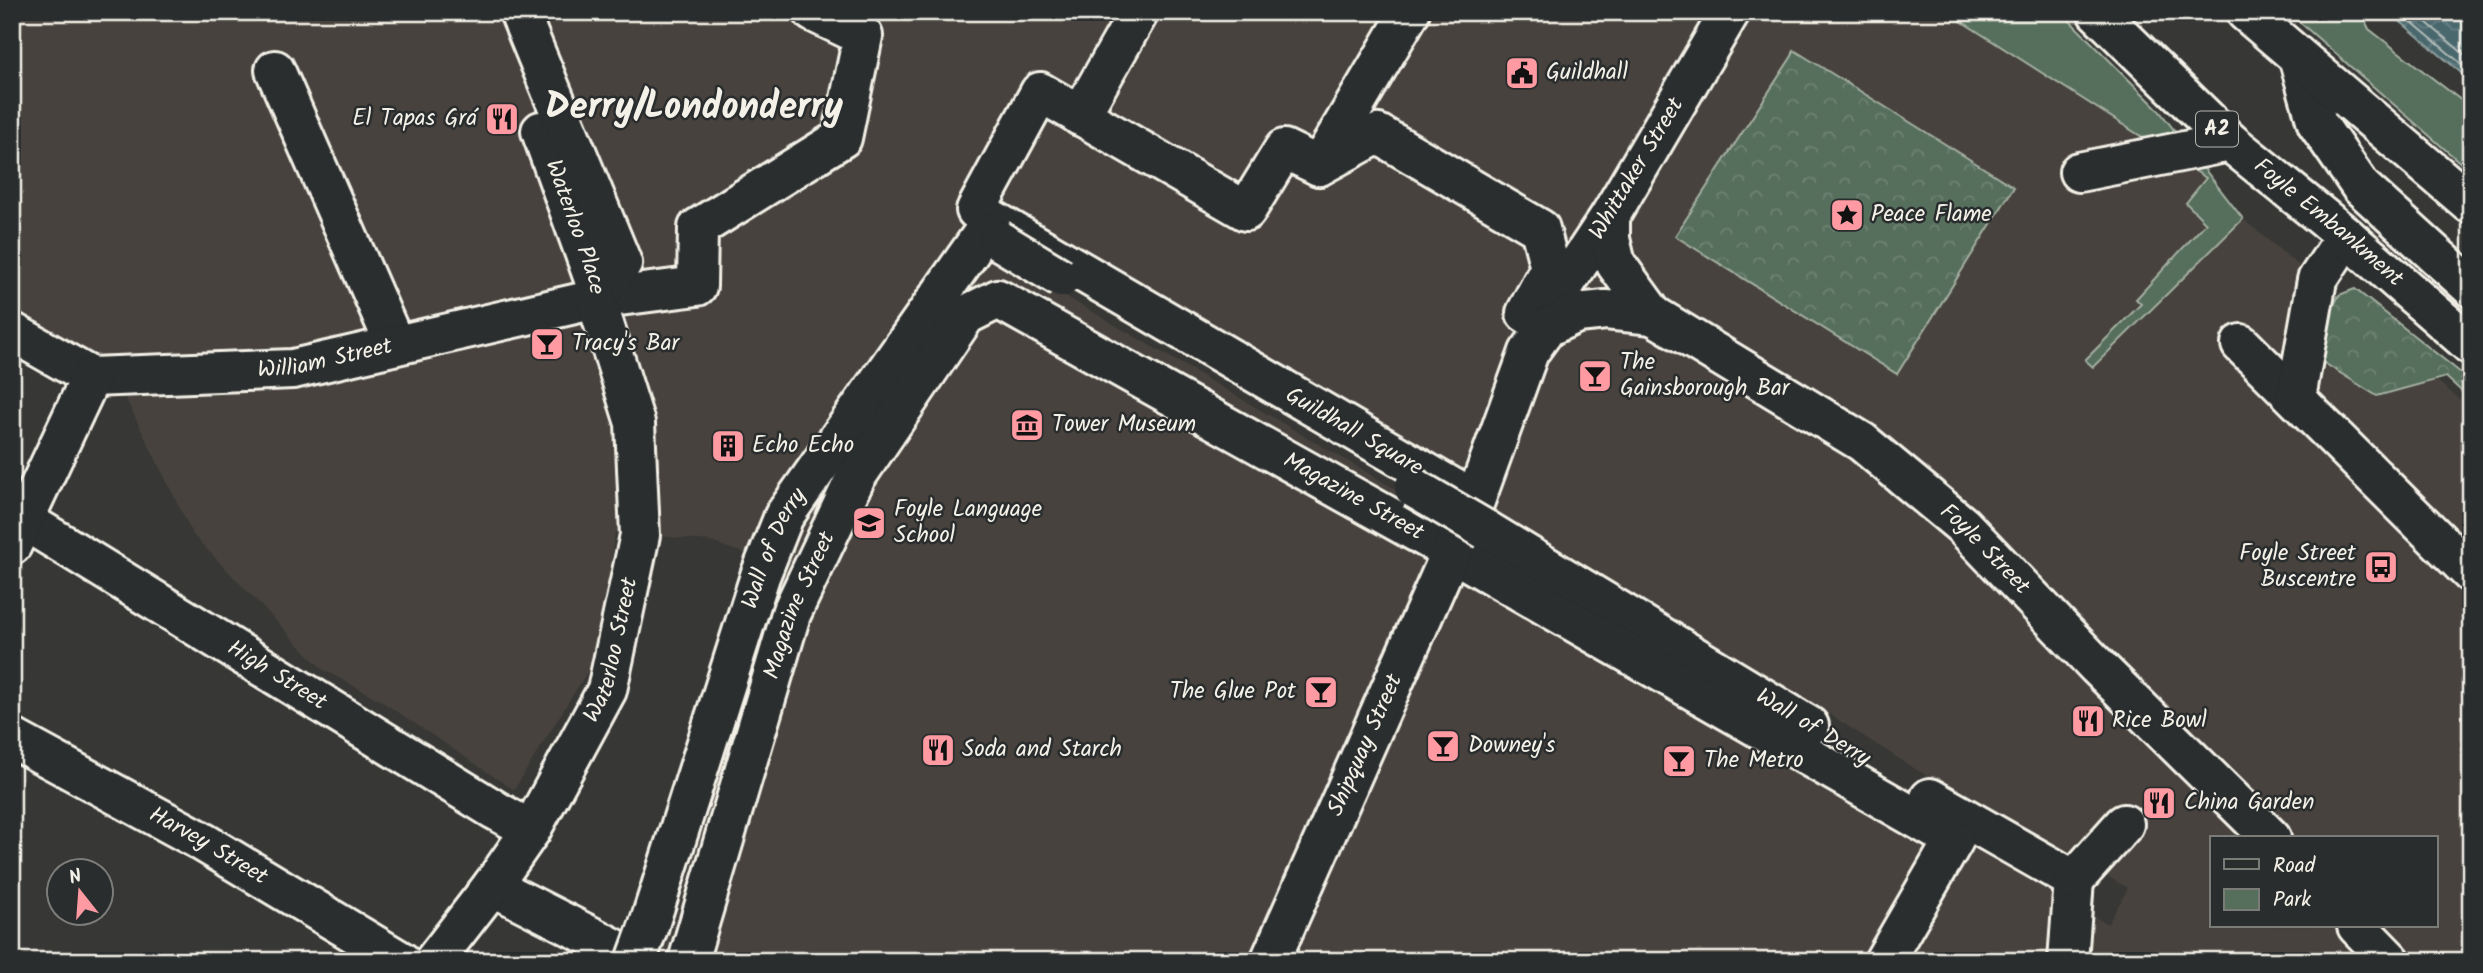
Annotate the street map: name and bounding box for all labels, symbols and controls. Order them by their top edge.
public building icon: Guildhall [1503,54,1541,92]
place label: Guildhall [1546,55,1628,91]
district label: Derry/Londonderry [545,79,844,138]
street label: Whittaker Street [1580,90,1694,247]
restaurant icon: El Tapas Grá [483,100,521,138]
place label: El Tapas Grá [352,101,479,137]
road number: A2 [2196,111,2238,146]
street label: Foyle Embankment [2245,149,2412,297]
street label: Waterloo Place [535,155,614,295]
place icon: Peace Flame [1828,196,1866,234]
place label: Peace Flame [1871,197,1992,233]
bar icon: Tracy's Bar [528,325,566,363]
place label: Tracy's Bar [572,326,681,362]
street label: William Street [257,328,397,388]
place label: The Gainsborough Bar [1620,345,1791,407]
bar icon: The Gainsborough Bar [1576,357,1614,395]
street label: Guildhall Square [1278,378,1430,486]
museum icon: Tower Museum [1008,406,1046,444]
place label: Tower Museum [1052,407,1196,443]
building icon: Echo Echo [709,427,747,465]
place label: Echo Echo [752,428,854,464]
street label: Magazine Street [1276,443,1431,551]
street label: Wall of Derry [733,480,816,614]
place label: Foyle Language School [894,492,1042,554]
street label: Foyle Street [1931,495,2039,604]
school or university icon: Foyle Language School [850,504,888,542]
street label: Magazine Street [755,525,846,684]
place label: Foyle Street Buscentre [2239,536,2357,598]
bus stop icon: Foyle Street Buscentre [2362,548,2400,586]
street label: Waterloo Street [574,573,649,730]
street label: High Street [220,631,335,721]
street label: Shipquay Street [1318,667,1413,822]
bar icon: The Glue Pot [1302,673,1340,711]
place label: The Glue Pot [1170,674,1297,710]
street label: Wall of Derry [1749,679,1878,777]
restaurant icon: Rice Bowl [2069,702,2107,740]
place label: Rice Bowl [2112,703,2207,739]
bar icon: Downey's [1424,727,1462,765]
place label: Downey's [1468,728,1555,764]
restaurant icon: Soda and Starch [919,731,957,769]
place label: Soda and Starch [962,732,1122,768]
bar icon: The Metro [1660,742,1698,780]
place label: The Metro [1704,743,1804,779]
restaurant icon: China Garden [2140,784,2178,822]
place label: China Garden [2184,785,2314,821]
street label: Harvey Street [142,798,275,896]
legend [2210,836,2438,928]
text: Road [2273,850,2316,883]
north arrow [46,858,116,928]
text: N [65,862,86,894]
text: Park [2273,884,2311,917]

